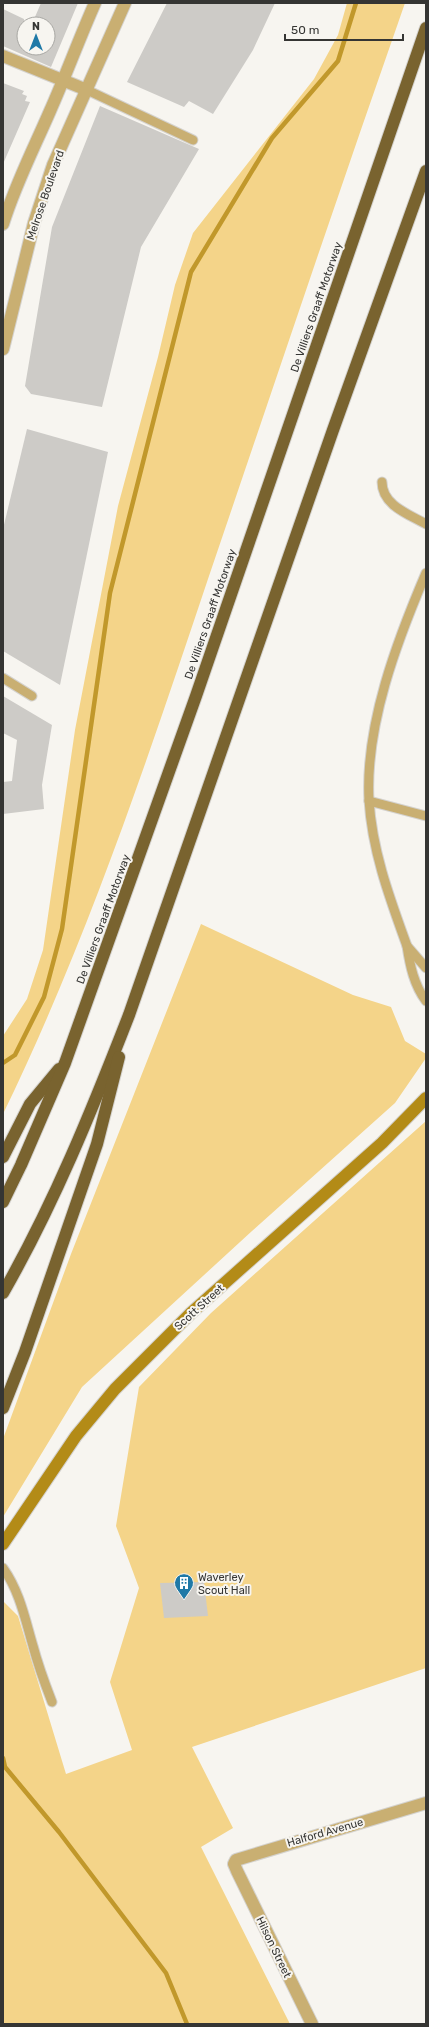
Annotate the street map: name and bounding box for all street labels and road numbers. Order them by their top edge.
street label: Melrose Boulevard [24,149,67,242]
street label: De Villiers Graaff Motorway [288,240,345,374]
street label: De Villiers Graaff Motorway [182,547,239,681]
street label: De Villiers Graaff Motorway [74,853,133,986]
street label: Scott Street [172,1281,227,1333]
street label: Halford Avenue [286,1815,365,1850]
street label: Hilson Street [253,1915,294,1980]

